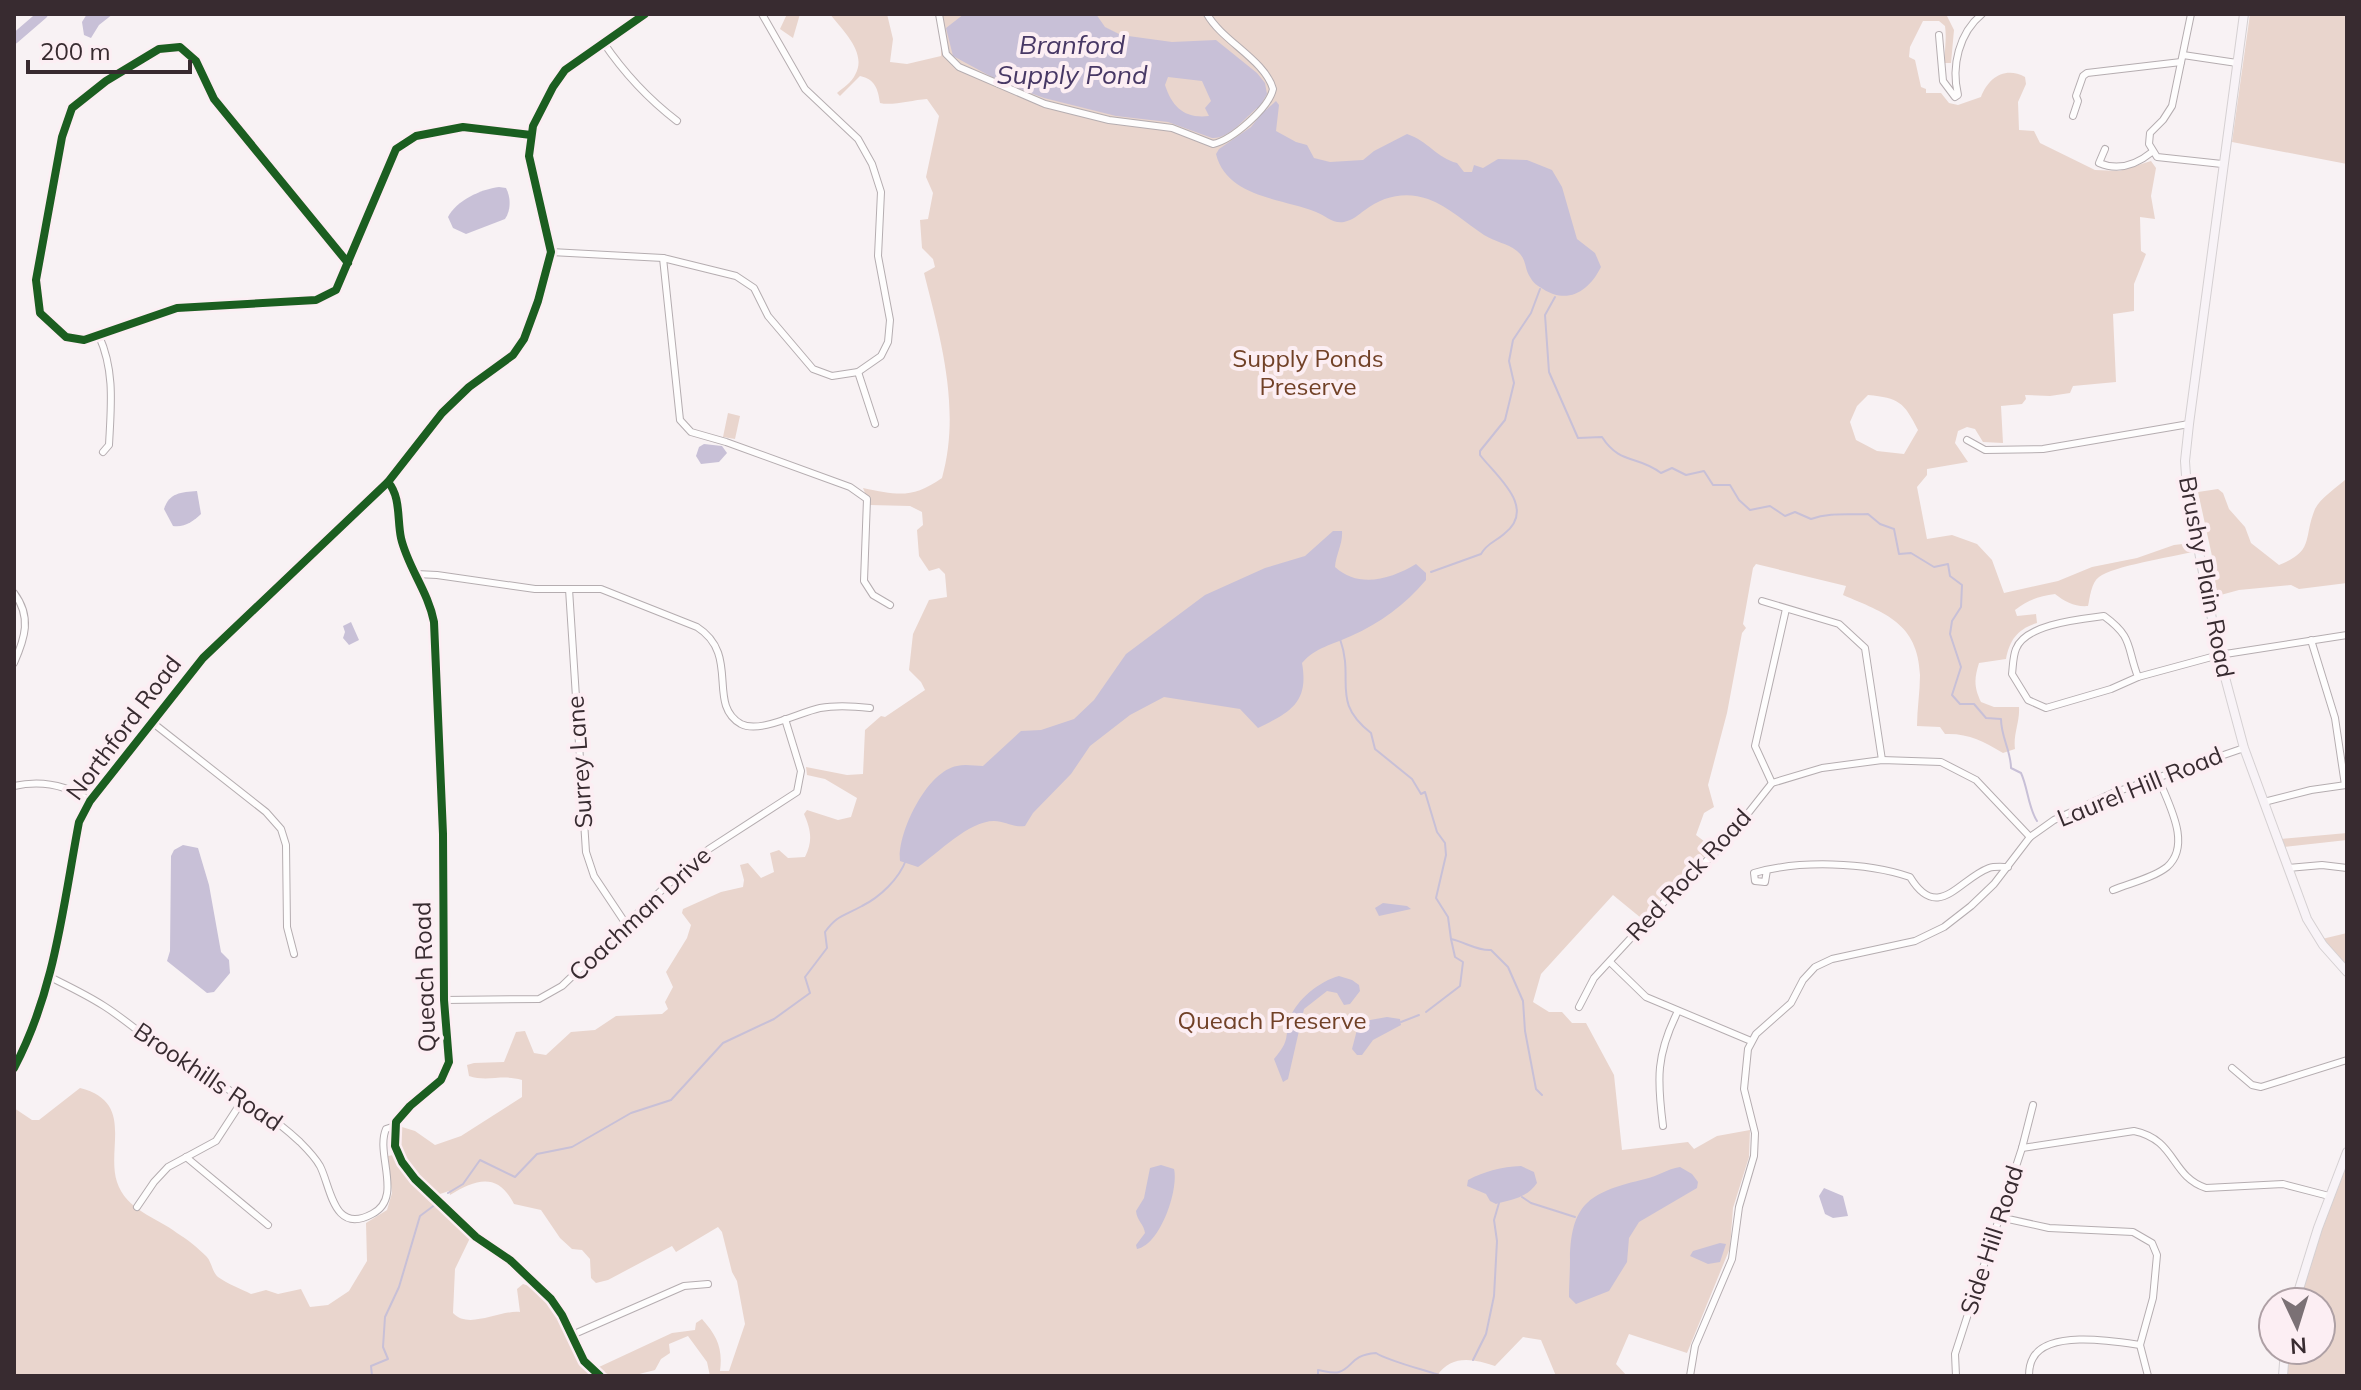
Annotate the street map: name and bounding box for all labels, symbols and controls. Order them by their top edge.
scale bar [28,24,190,74]
water label: Branford Supply Pond [996,28,1148,91]
text: 200 m [40,36,111,66]
park label: Supply Ponds Preserve [1232,343,1384,401]
street label: Brushy Plain Road [2173,474,2241,680]
street label: Northford Road [59,649,187,806]
street label: Surrey Lane [559,695,599,829]
street label: Laurel Hill Road [2053,739,2227,833]
street label: Red Rock Road [1620,802,1757,947]
street label: Coachman Drive [562,840,717,987]
street label: Queach Road [406,901,442,1053]
park label: Queach Preserve [1177,1005,1367,1035]
street label: Brookhills Road [129,1015,289,1137]
street label: Side Hill Road [1953,1161,2029,1318]
north arrow [2257,1286,2337,1366]
text: N [2289,1331,2308,1360]

